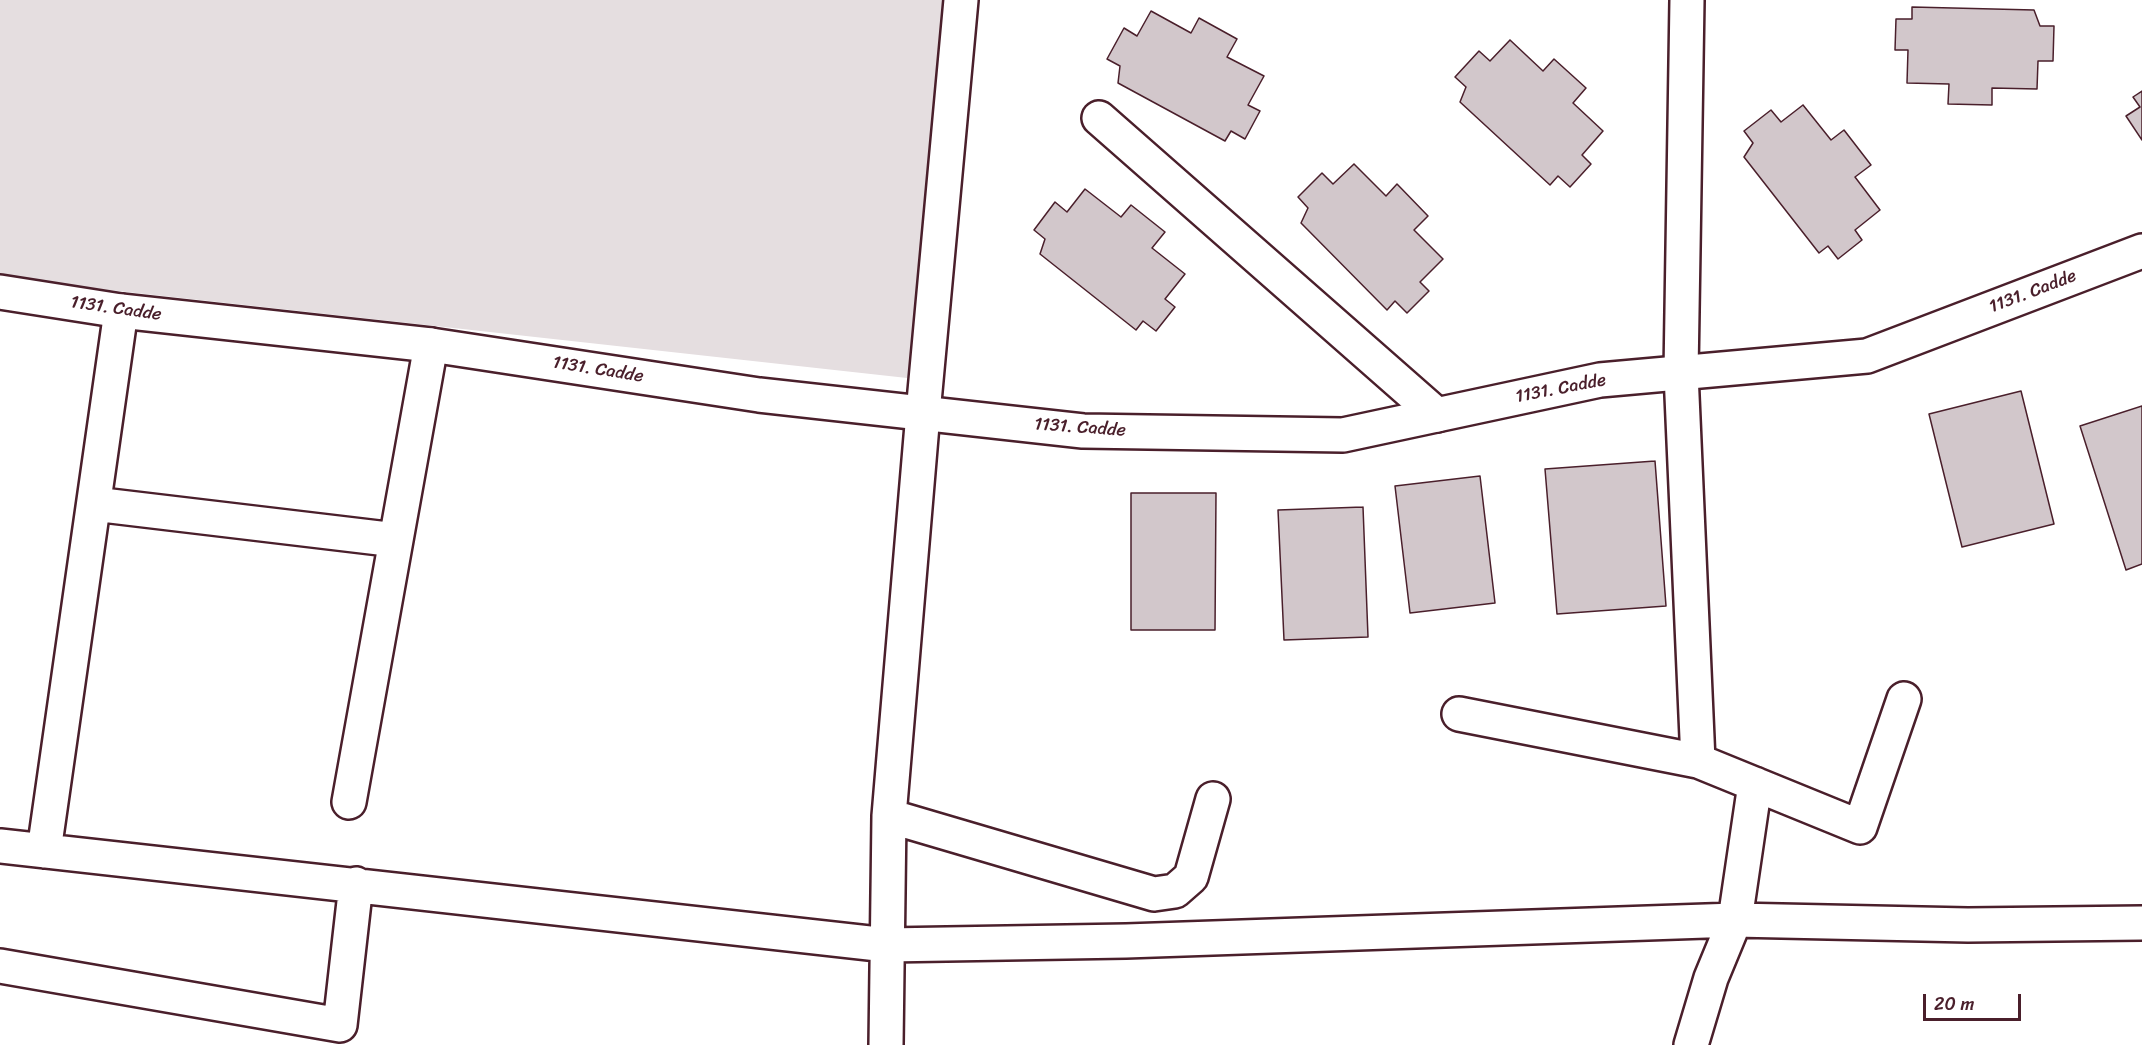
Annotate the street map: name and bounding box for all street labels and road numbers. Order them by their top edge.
street label: 1131. Cadde [1986,265,2080,319]
street label: 1131. Cadde [69,292,163,326]
street label: 1131. Cadde [551,352,645,388]
street label: 1131. Cadde [1514,370,1608,408]
street label: 1131. Cadde [1034,414,1126,442]

